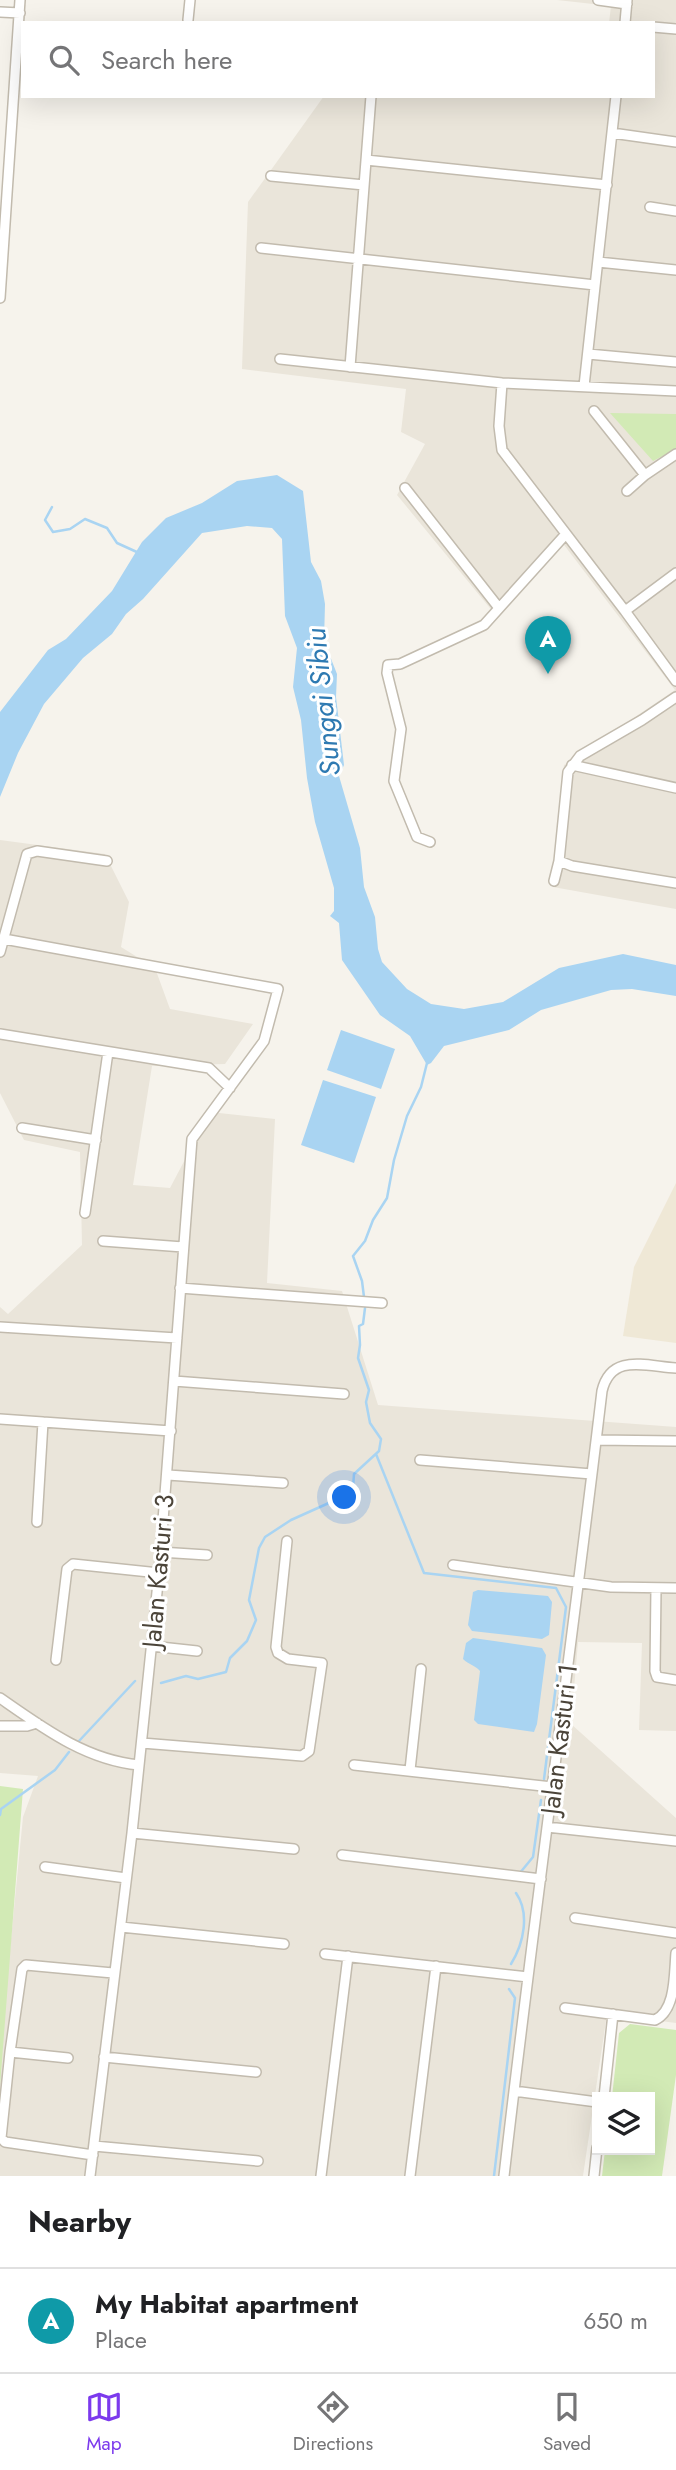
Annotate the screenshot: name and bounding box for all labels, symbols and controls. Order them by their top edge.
search box [21,21,655,98]
icon: search [45,41,83,79]
text: Search here [101,41,233,79]
pin: A [525,616,571,674]
water label: Sungai Sibiu [295,626,351,778]
your location [327,1480,361,1514]
street label: Jalan Kasturi 3 [132,1493,184,1652]
street label: Jalan Kasturi 1 [531,1662,587,1819]
map controls [592,2092,655,2155]
button: layers [592,2092,655,2155]
text: Nearby [28,2200,131,2243]
text: My Habitat apartment [95,2285,358,2323]
text: A [43,2304,59,2338]
text: 650 m [583,2304,648,2338]
text: Place [95,2323,147,2357]
tab: Map [85,2388,123,2457]
tab: Directions [293,2388,373,2457]
tab: Saved [543,2388,591,2457]

